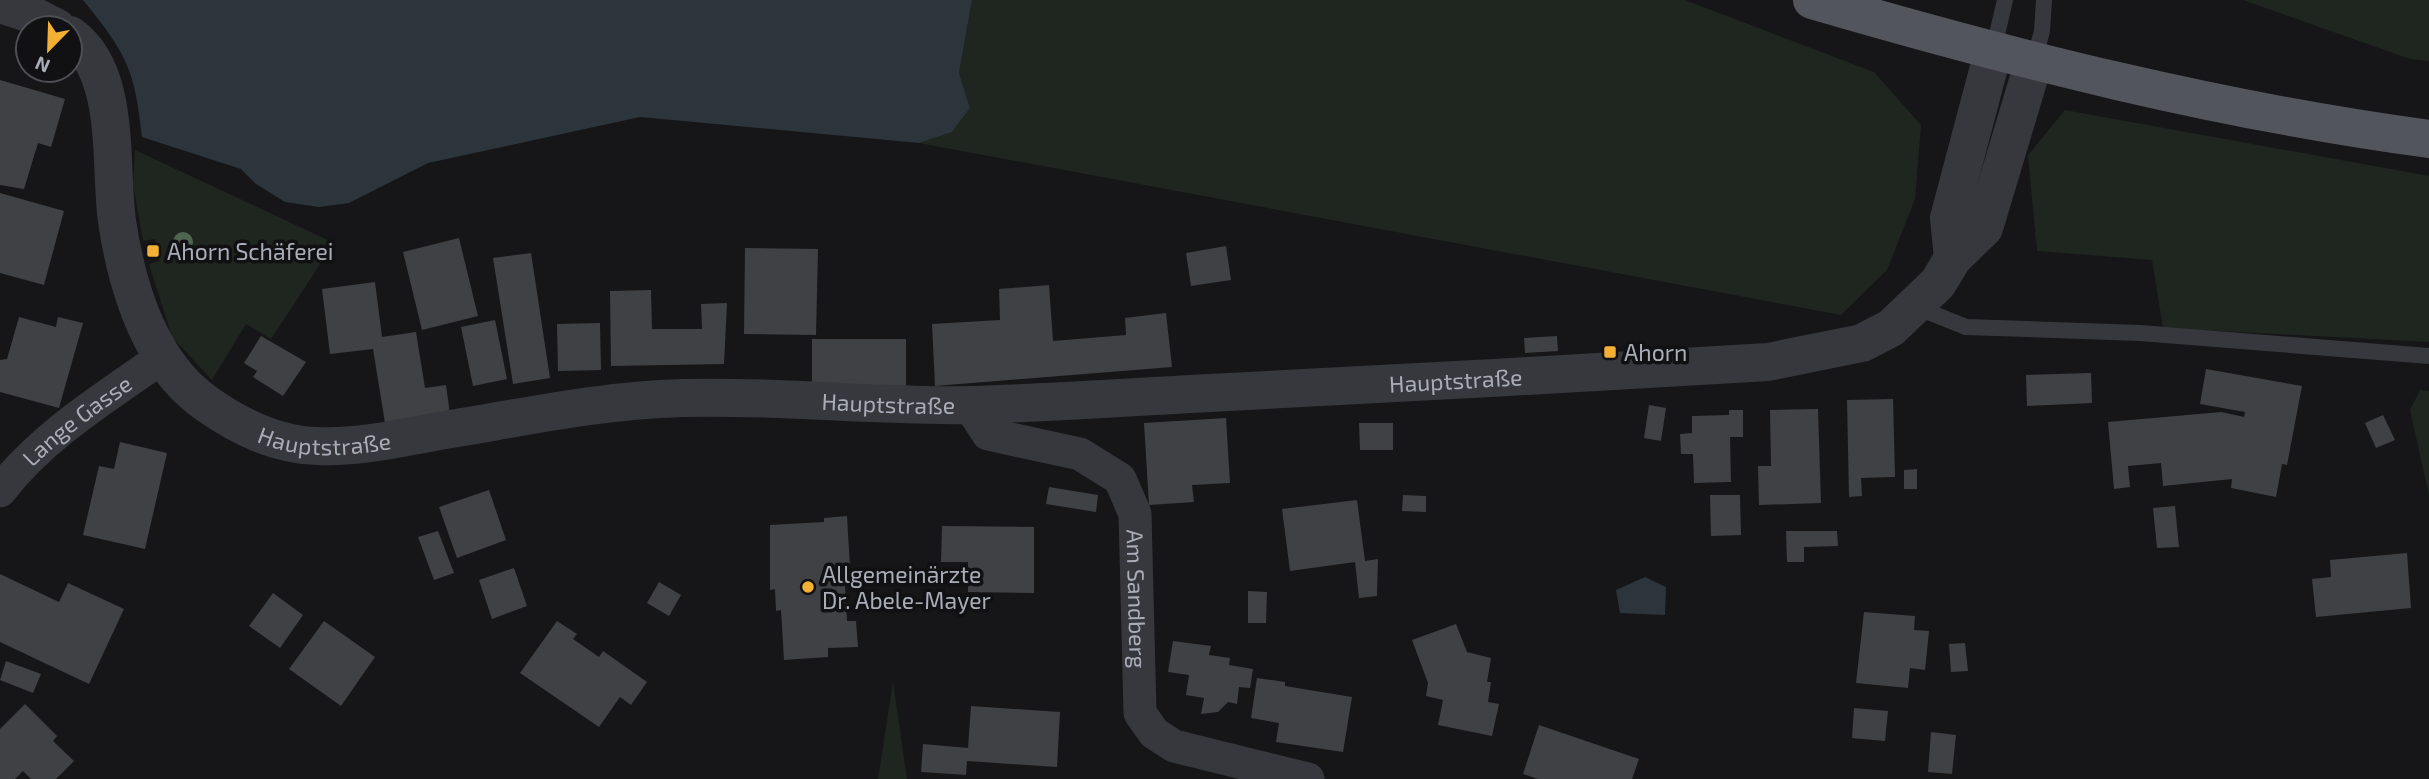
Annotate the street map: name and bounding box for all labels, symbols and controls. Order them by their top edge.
north arrow [14,14,84,84]
text: N [31,52,53,78]
place label: Ahorn Schäferei [167,237,333,265]
marker: Ahorn Schäferei [145,243,161,259]
place label: Ahorn [1624,338,1687,366]
marker: Ahorn [1602,344,1618,360]
street label: Hauptstraße [1388,362,1523,398]
street label: Lange Gasse [16,369,137,471]
street label: Hauptstraße [821,387,955,419]
street label: Hauptstraße [254,420,393,460]
street label: Am Sandberg [1121,529,1153,669]
place label: Allgemeinärzte Dr. Abele-Mayer [822,560,991,614]
marker: Allgemeinärzte Dr. Abele-Mayer [800,579,816,595]

